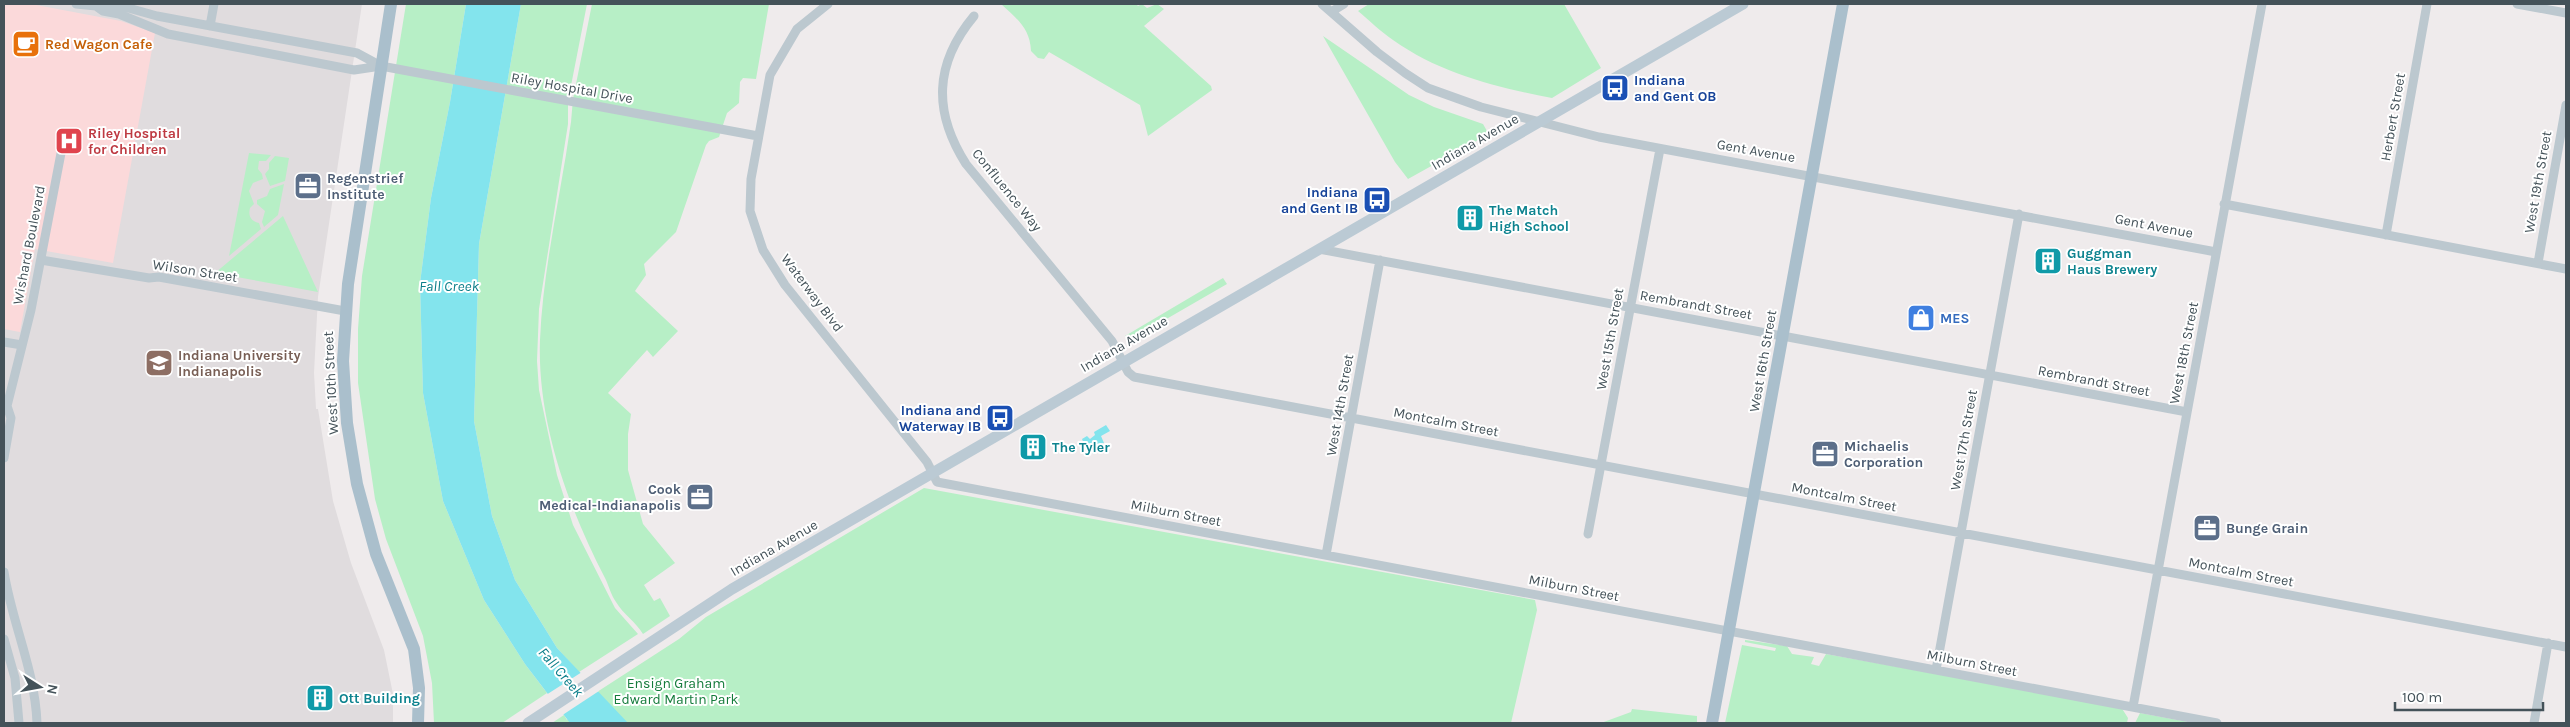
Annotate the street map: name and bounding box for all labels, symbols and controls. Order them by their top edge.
cafe icon: Red Wagon Cafe [11,29,41,59]
place label: Red Wagon Cafe [45,36,152,53]
street label: Riley Hospital Drive [510,69,634,107]
place label: Indiana and Gent OB [1634,72,1716,105]
street label: Herbert Street [2377,72,2409,162]
bus stop icon: Indiana and Gent OB [1600,73,1630,103]
street label: Indiana Avenue [1428,110,1522,174]
place label: Riley Hospital for Children [88,125,180,158]
hospital icon: Riley Hospital for Children [54,126,84,156]
street label: West 19th Street [2521,130,2555,234]
street label: Gent Avenue [1715,136,1797,166]
street label: Confluence Way [968,145,1046,235]
place label: Regenstrief Institute [327,170,404,203]
office icon: Regenstrief Institute [293,171,323,201]
street label: Wishard Boulevard [9,184,49,306]
place label: Indiana and Gent IB [1281,184,1358,217]
bus stop icon: Indiana and Gent IB [1362,185,1392,215]
place label: The Match High School [1489,202,1569,235]
building icon: The Match High School [1455,203,1485,233]
street label: Gent Avenue [2113,210,2195,242]
place label: Guggman Haus Brewery [2067,245,2157,278]
building icon: Guggman Haus Brewery [2033,246,2063,276]
street label: Waterway Blvd [777,251,847,335]
street label: Wilson Street [151,256,239,286]
water label: Fall Creek [419,277,479,295]
street label: West 15th Street [1593,287,1627,391]
street label: Rembrandt Street [1639,287,1753,323]
street label: West 18th Street [2166,300,2202,406]
shop icon: MES [1906,303,1936,333]
street label: West 16th Street [1746,309,1780,413]
place label: MES [1940,310,1969,327]
street label: Indiana Avenue [1077,312,1171,376]
street label: West 10th Street [320,331,342,435]
place label: Indiana University Indianapolis [178,347,301,380]
school or university icon: Indiana University Indianapolis [144,348,174,378]
street label: West 14th Street [1323,353,1357,457]
street label: Rembrandt Street [2037,362,2151,400]
street label: West 17th Street [1947,388,1981,492]
place label: Indiana and Waterway IB [899,402,981,435]
bus stop icon: Indiana and Waterway IB [985,403,1015,433]
street label: Montcalm Street [1392,403,1500,441]
building icon: The Tyler [1018,432,1048,462]
place label: Michaelis Corporation [1844,438,1923,471]
place label: The Tyler [1052,439,1110,456]
office icon: Michaelis Corporation [1810,439,1840,469]
street label: Montcalm Street [1790,478,1898,516]
place label: Cook Medical-Indianapolis [539,481,682,514]
office icon: Cook Medical-Indianapolis [685,482,715,512]
street label: Milburn Street [1129,496,1223,530]
office icon: Bunge Grain [2192,513,2222,543]
street label: Indiana Avenue [727,516,821,580]
place label: Bunge Grain [2226,520,2308,537]
street label: Montcalm Street [2187,553,2295,591]
street label: Milburn Street [1527,571,1621,605]
water label: Fall Creek [535,643,588,701]
street label: Milburn Street [1925,646,2019,680]
north arrow [15,662,65,712]
park label: Ensign Graham Edward Martin Park [614,675,739,708]
scale bar [2395,680,2542,712]
text: N [43,683,62,696]
building icon: Ott Building [305,683,335,713]
text: 100 m [2402,688,2442,706]
place label: Ott Building [339,690,420,707]

